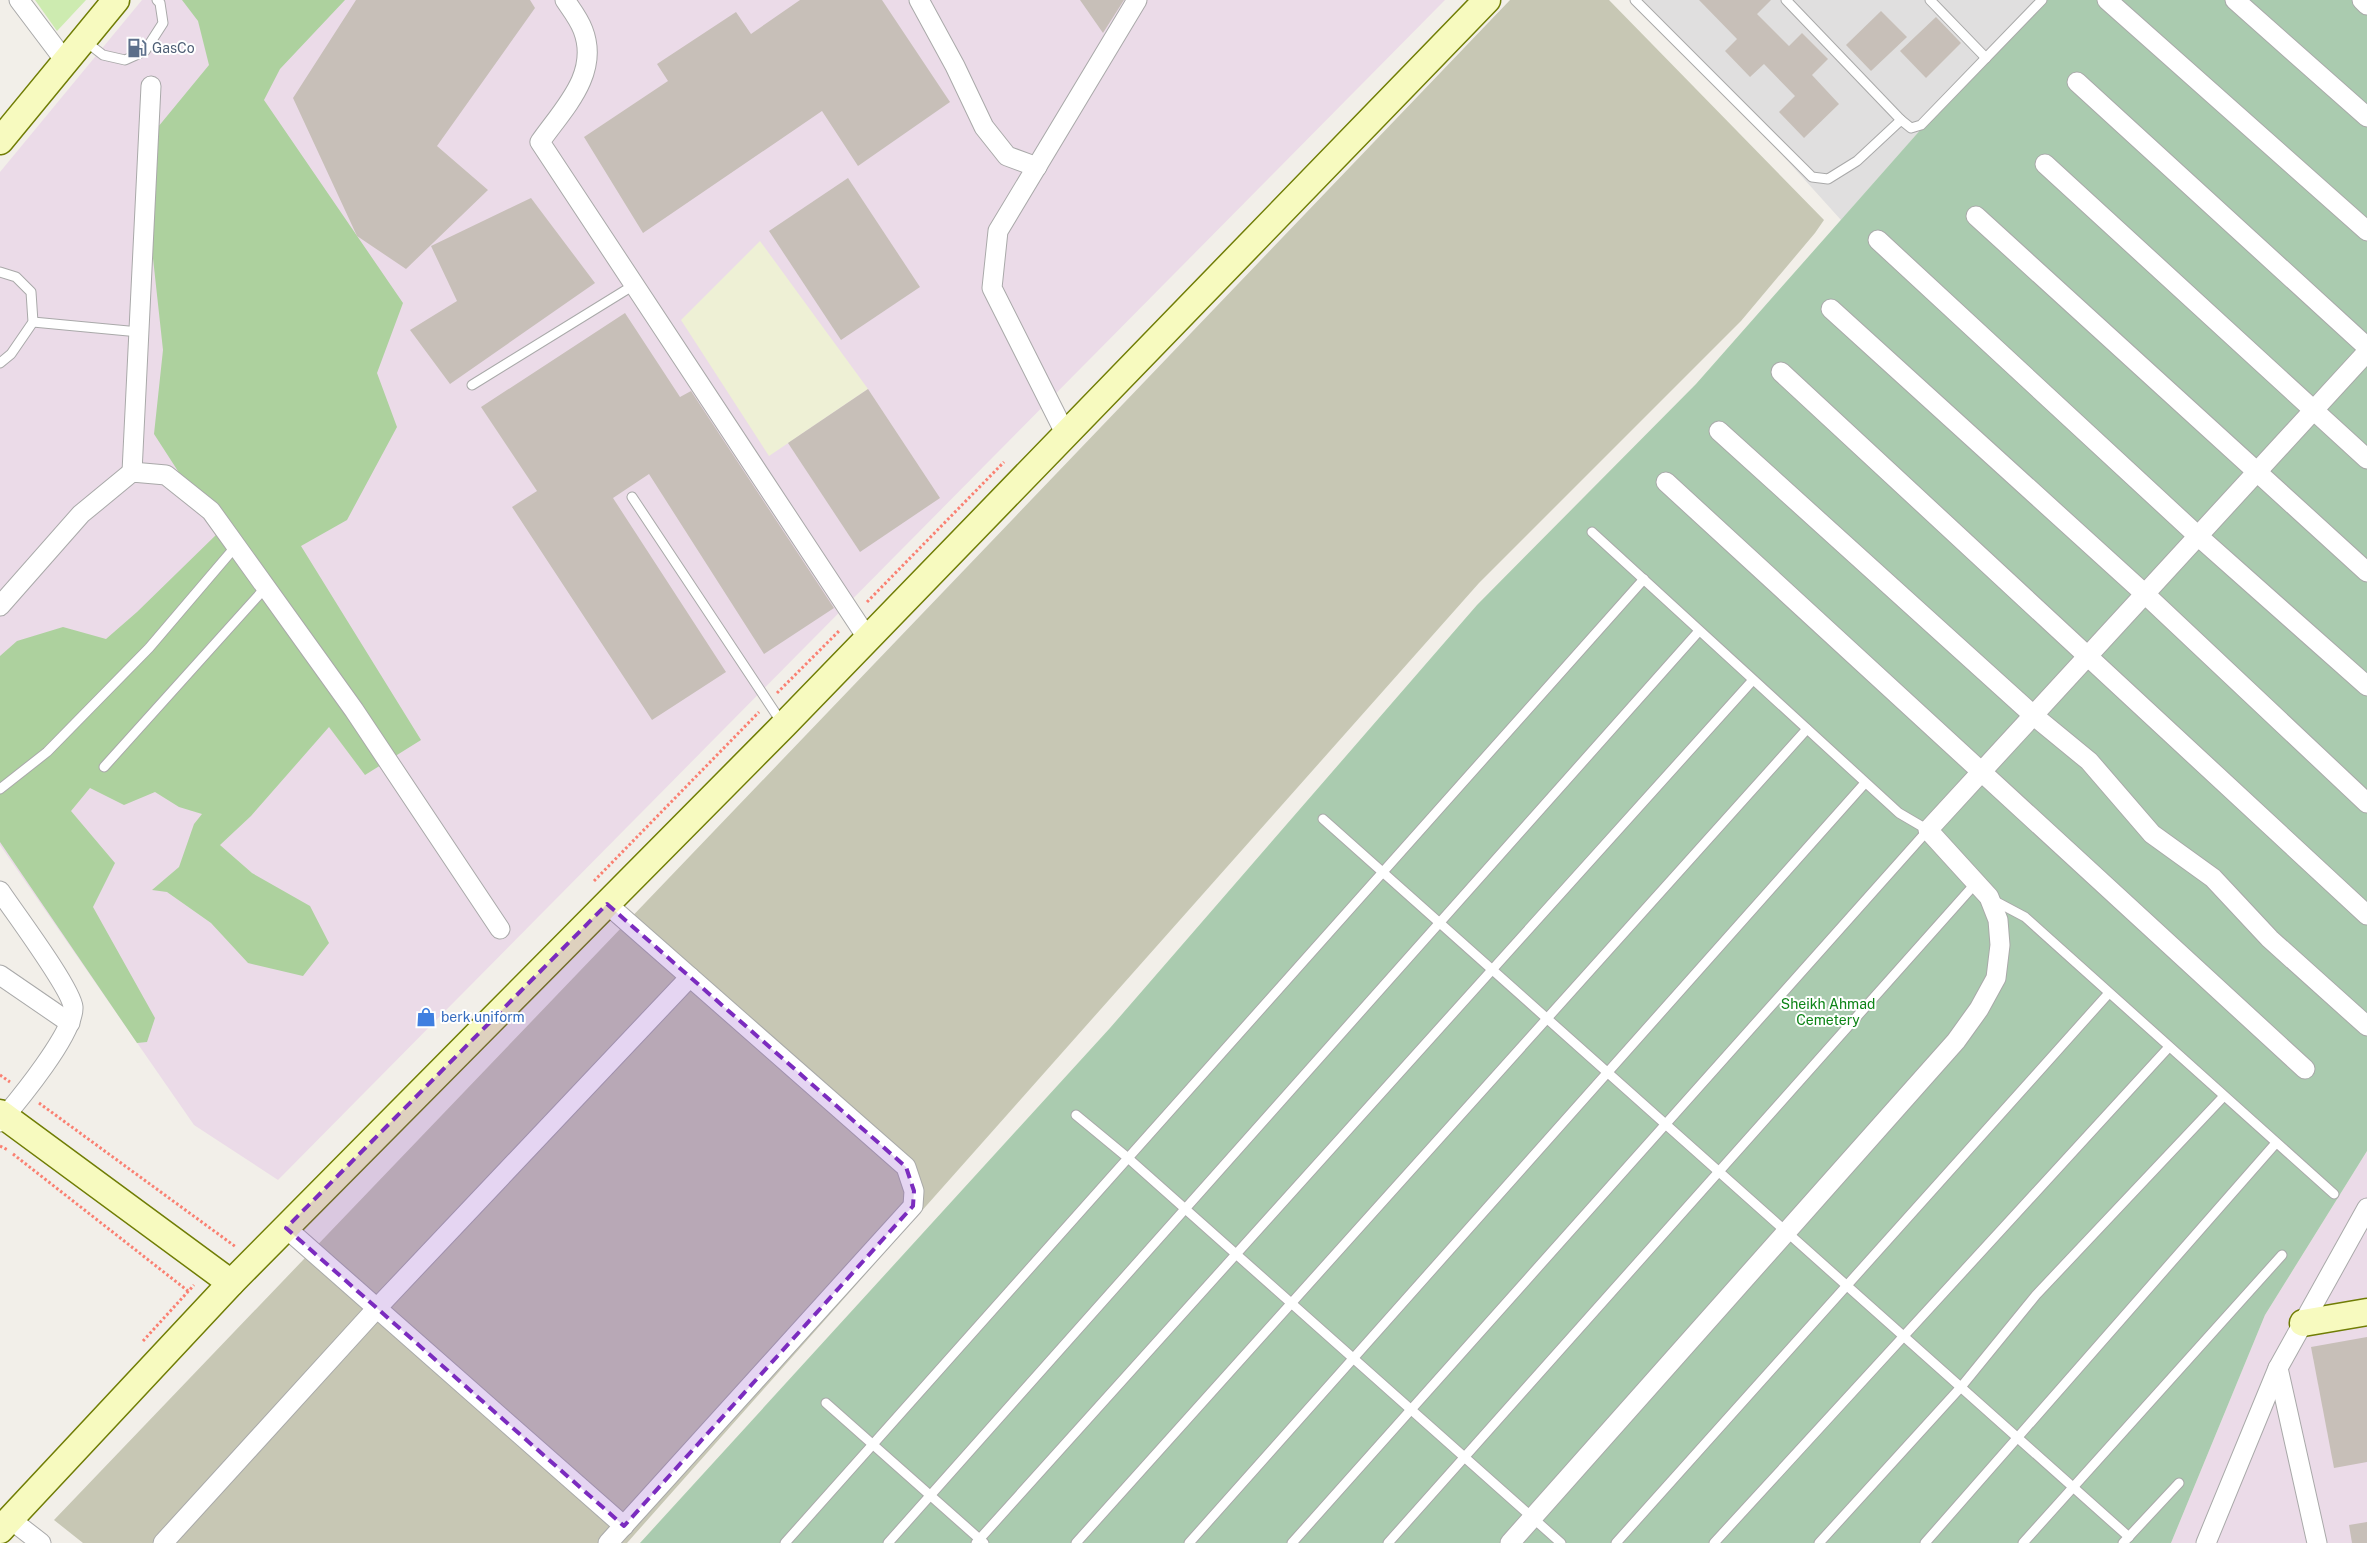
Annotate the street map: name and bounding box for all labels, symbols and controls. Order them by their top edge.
fuel station icon: GasCo [126,37,148,59]
place label: GasCo [152,40,195,56]
park label: Sheikh Ahmad Cemetery [1781,996,1875,1028]
shop icon: berk uniform [415,1006,437,1028]
place label: berk uniform [441,1009,525,1025]

